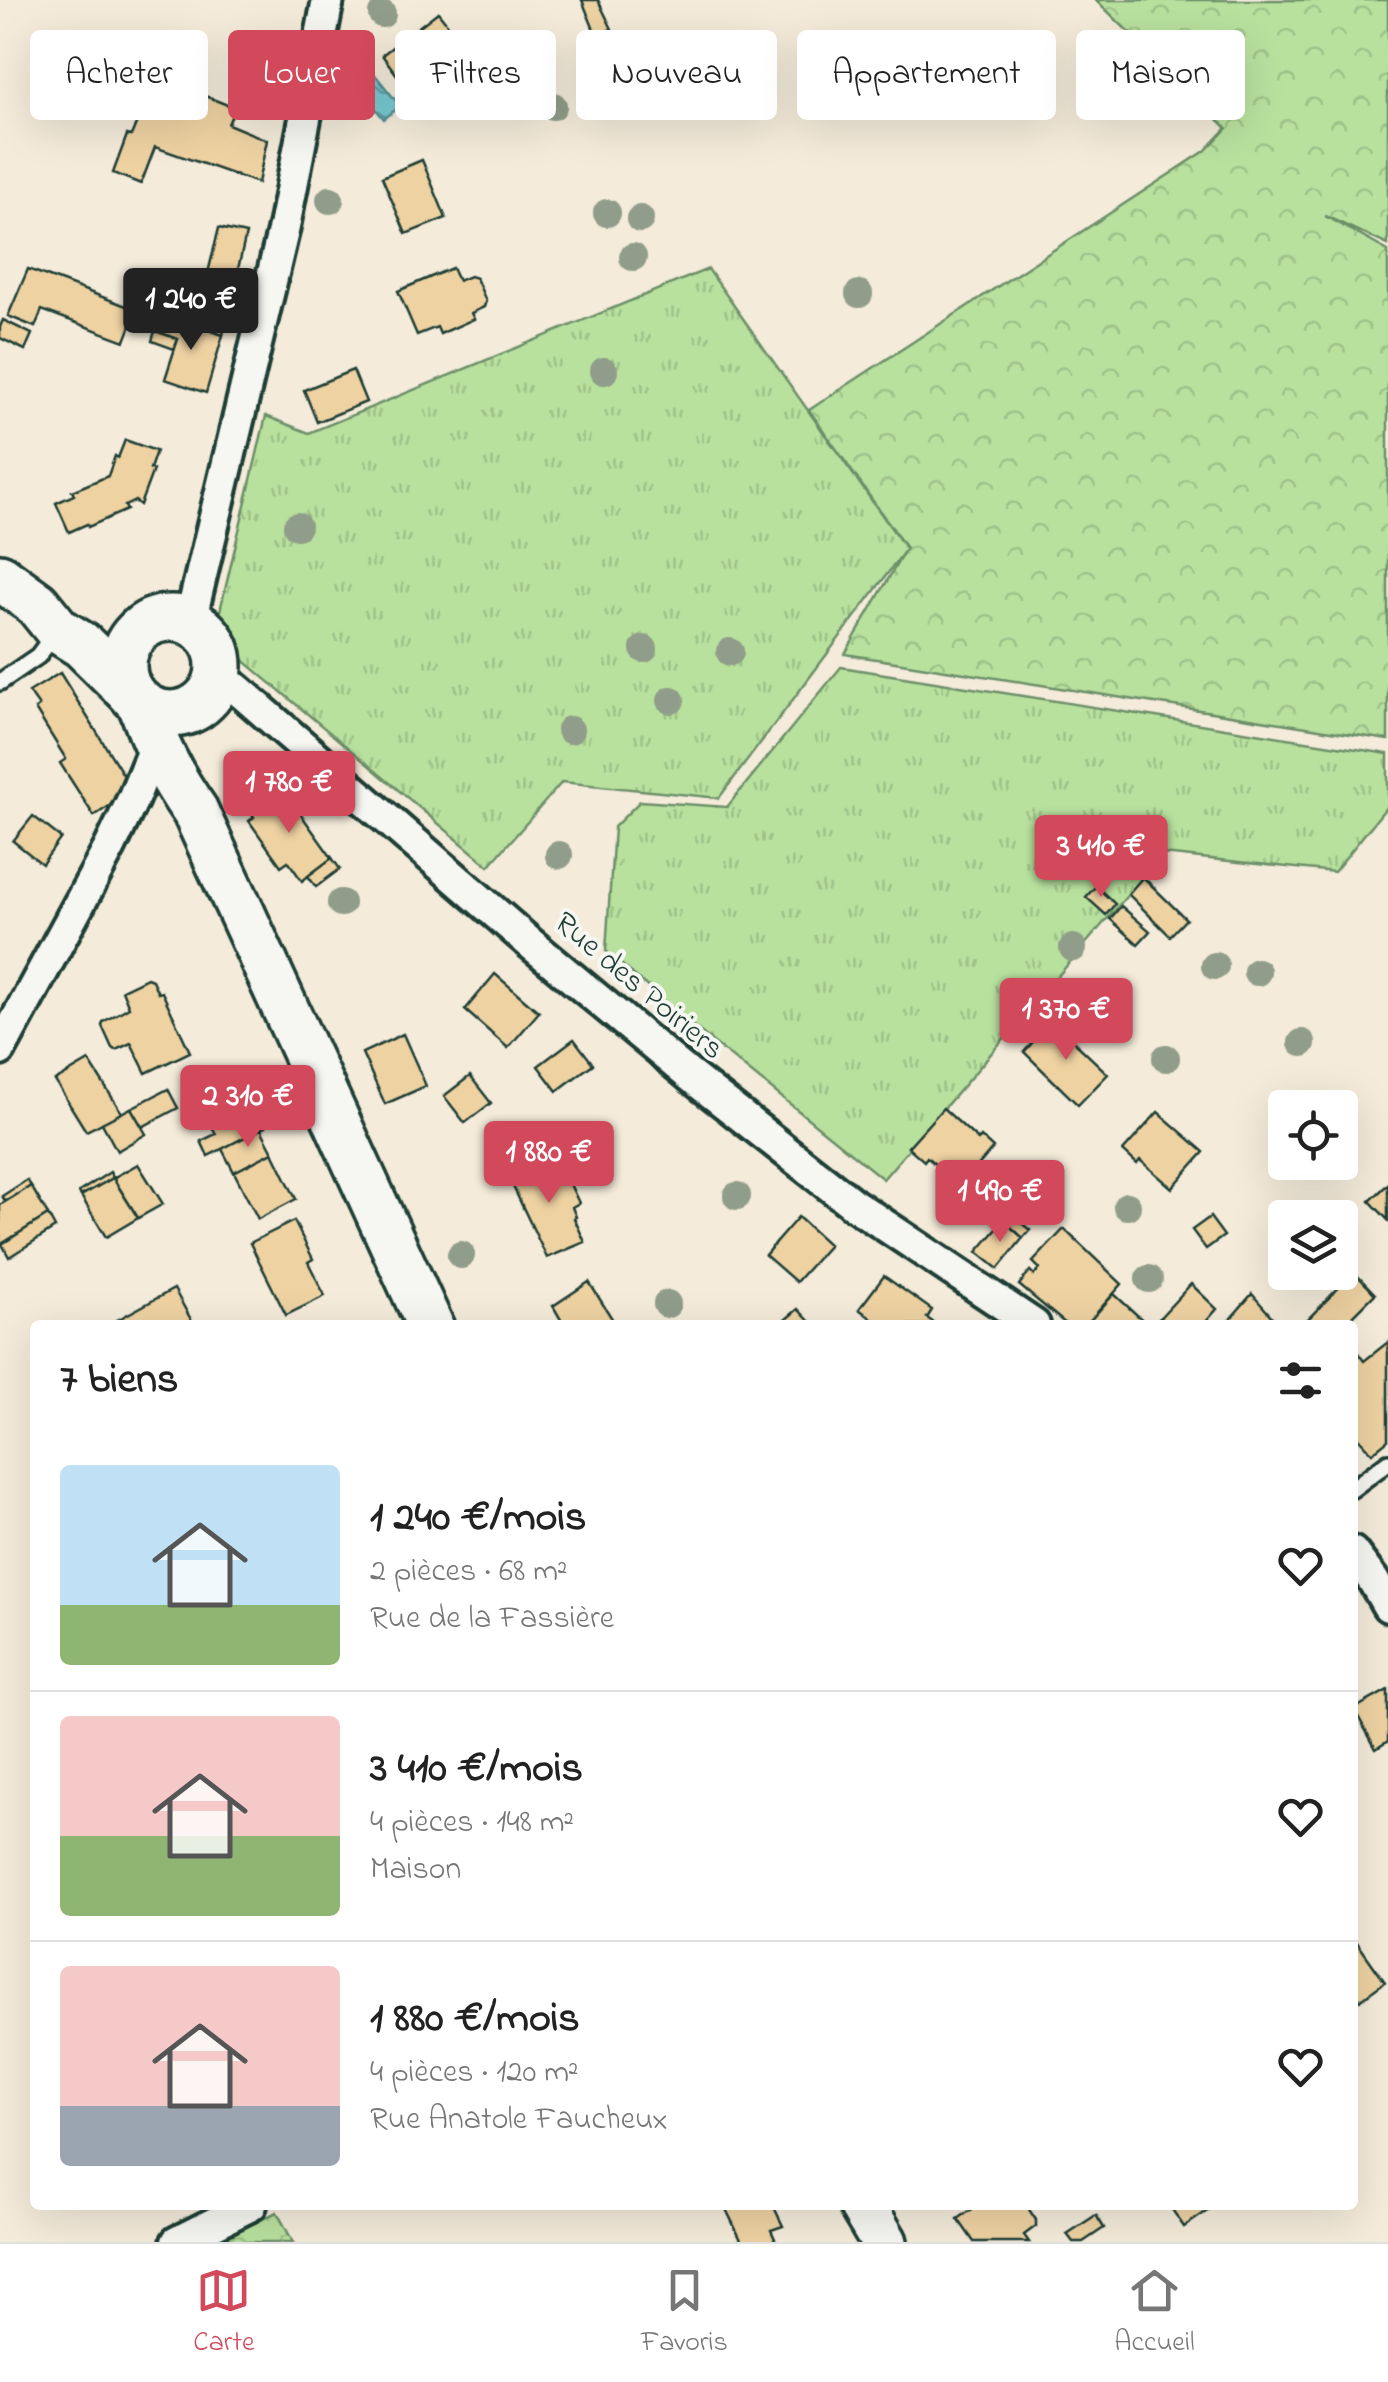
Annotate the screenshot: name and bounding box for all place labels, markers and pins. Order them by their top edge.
pin: 1 240 € [99,268,283,353]
pin: 1 780 € [197,751,381,836]
pin: 3 410 € [1009,815,1193,900]
pin: 1 370 € [974,978,1158,1063]
pin: 2 310 € [156,1065,340,1150]
pin: 1 880 € [457,1121,641,1206]
pin: 1 490 € [908,1160,1092,1245]

